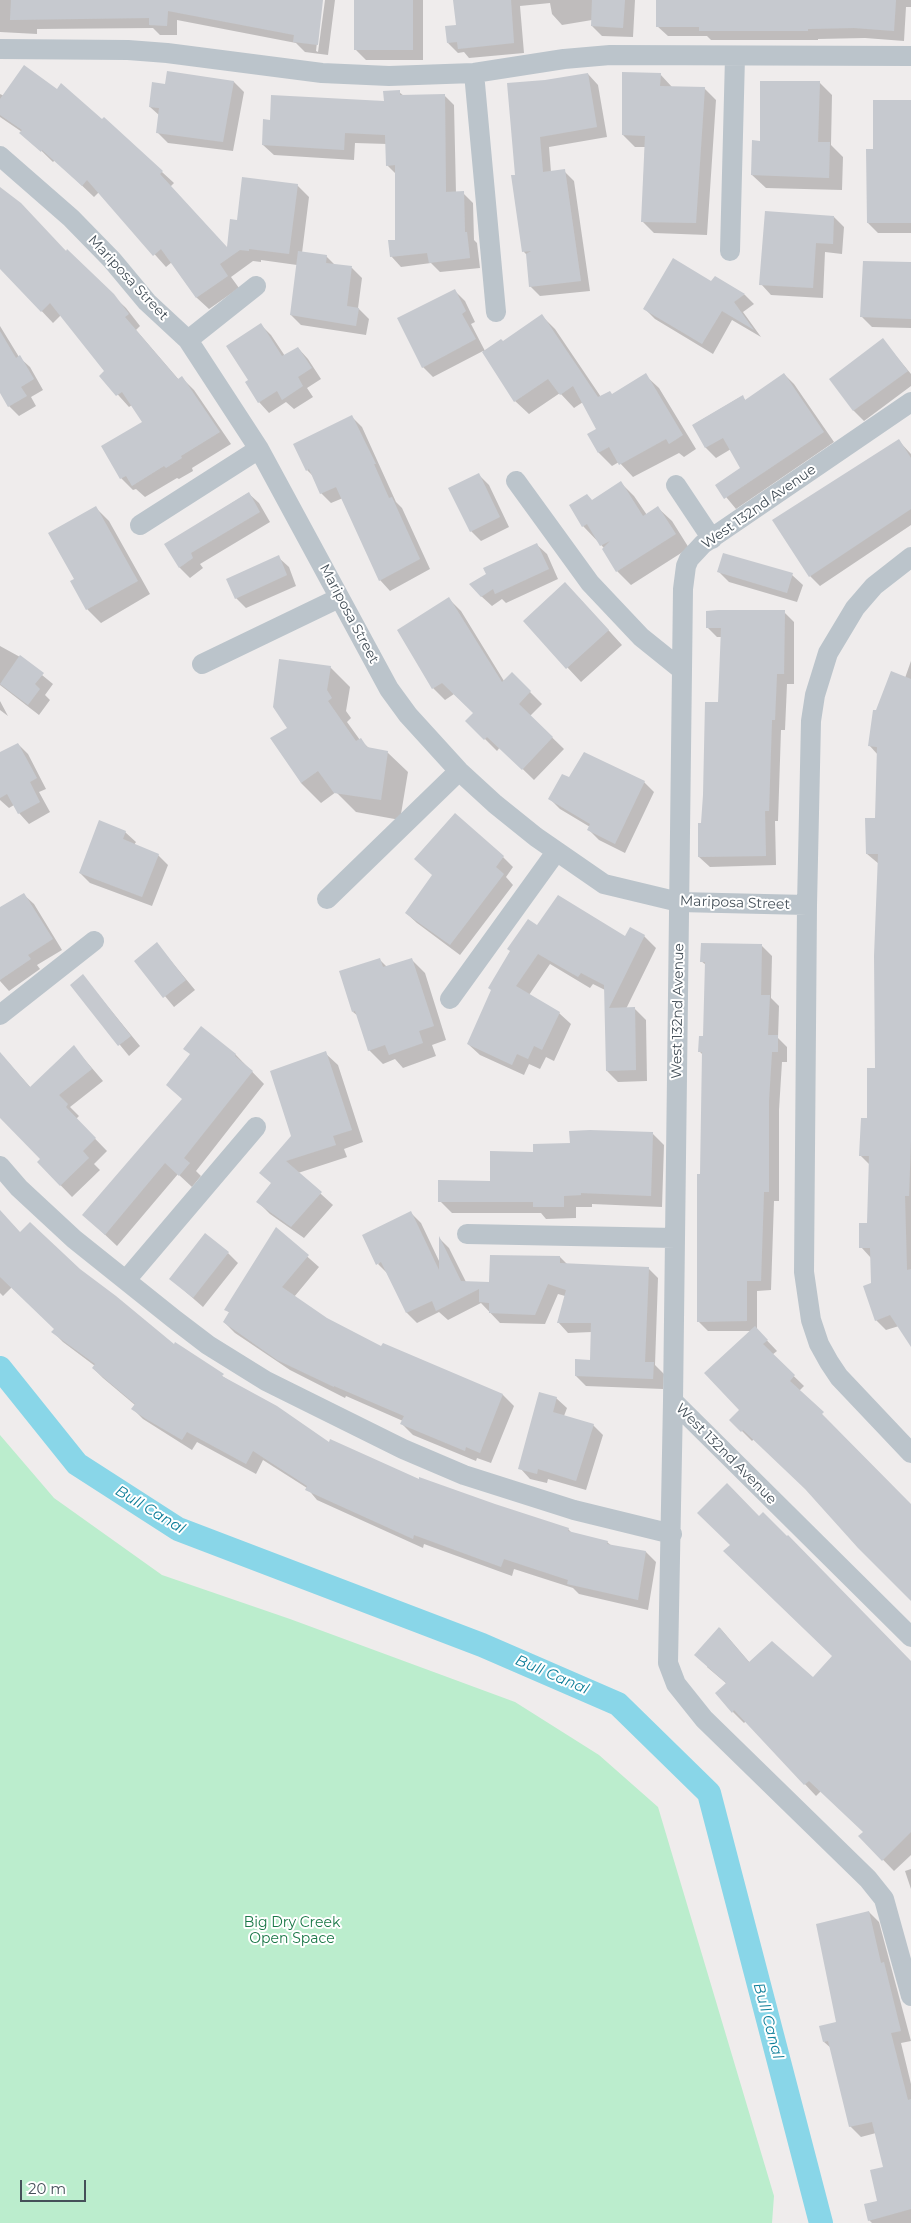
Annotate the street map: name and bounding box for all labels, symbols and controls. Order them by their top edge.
street label: Mariposa Street [84,232,172,324]
street label: West 132nd Avenue [699,461,819,553]
street label: Mariposa Street [316,561,382,667]
street label: Mariposa Street [680,893,790,913]
street label: West 132nd Avenue [668,943,688,1079]
street label: West 132nd Avenue [672,1400,780,1508]
water label: Bull Canal [112,1482,188,1538]
water label: Bull Canal [512,1651,592,1699]
park label: Big Dry Creek Open Space [244,1915,340,1948]
water label: Bull Canal [749,1981,787,2061]
scale bar [22,2170,89,2202]
text: 20 m [28,2179,66,2198]

